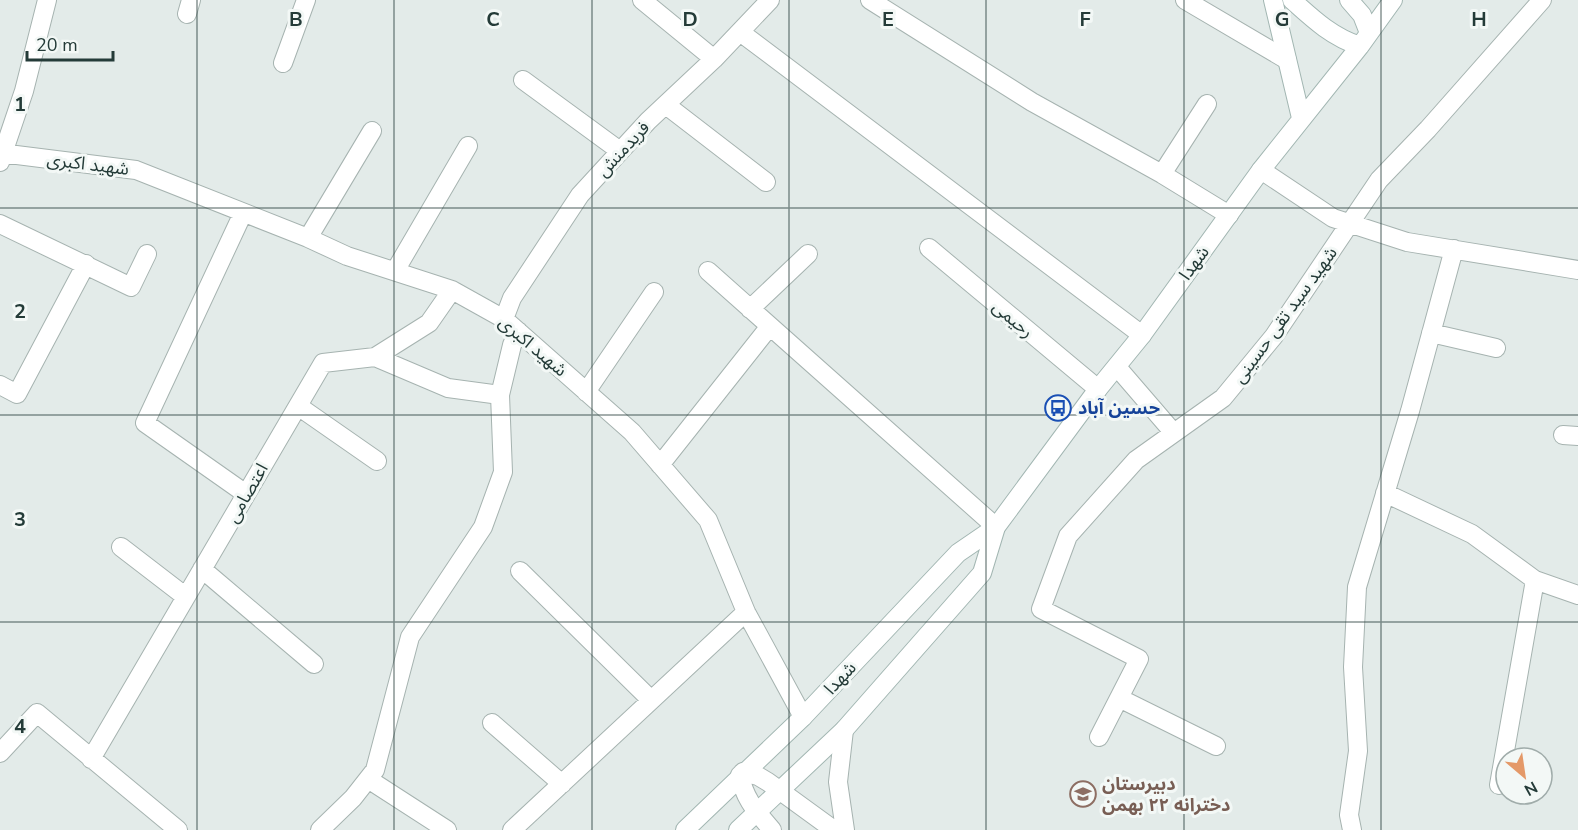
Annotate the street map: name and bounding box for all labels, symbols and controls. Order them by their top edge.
text: B [289,6,303,33]
text: C [486,6,500,33]
text: D [682,6,698,33]
text: E [882,6,894,33]
text: F [1079,6,1091,33]
text: G [1275,6,1289,33]
text: H [1471,6,1487,33]
scale bar [27,24,112,62]
text: 20 m [36,33,78,57]
text: 1 [14,91,26,118]
street label: فریدمنش [591,116,655,182]
street label: شهید اکبری [45,147,131,181]
street label: شهدا [1173,241,1215,285]
street label: شهید سید تقی حسینی [1227,242,1343,388]
street label: رحیمی [987,295,1039,343]
text: 2 [14,298,26,325]
street label: شهید اکبری [494,310,572,382]
bus stop icon: حسین آباد [1043,393,1073,423]
place label: حسین آباد [1078,396,1160,420]
street label: اعتصامی [220,459,274,527]
text: 3 [14,506,26,533]
street label: شهدا [819,656,861,700]
text: 4 [14,713,26,740]
north arrow [1494,746,1554,806]
place label: دبیرستان دخترانه ۲۲ بهمن [1102,772,1230,817]
text: N [1520,776,1541,801]
school or university icon: دبیرستان دخترانه ۲۲ بهمن [1068,779,1098,809]

